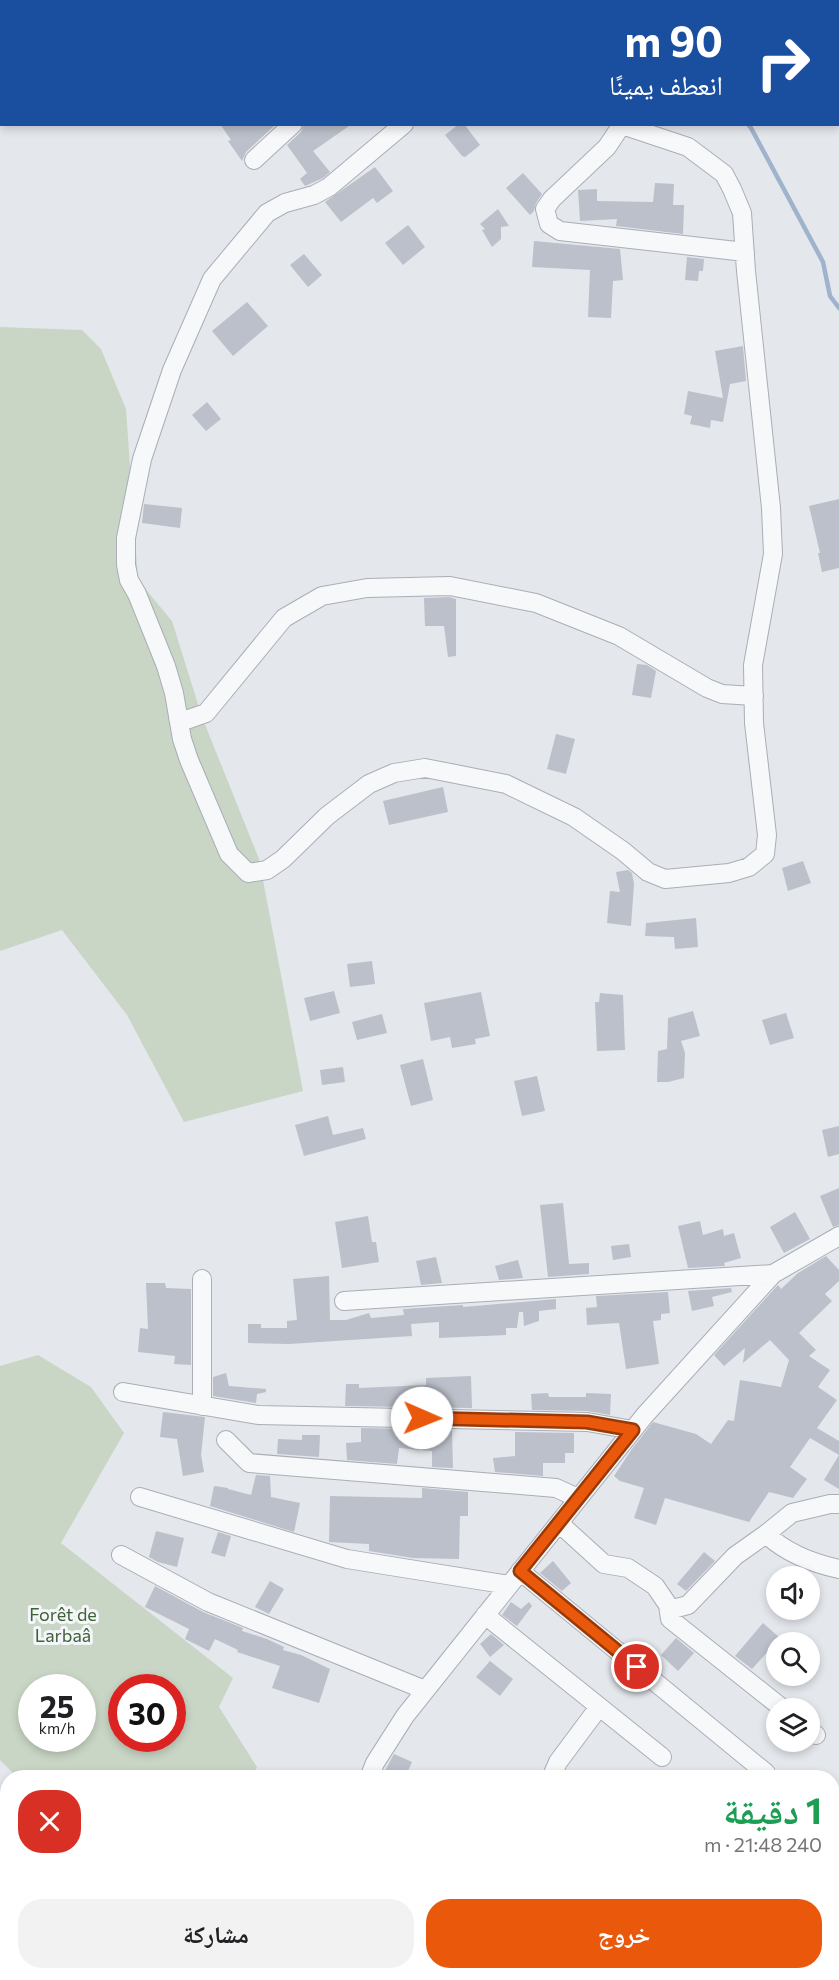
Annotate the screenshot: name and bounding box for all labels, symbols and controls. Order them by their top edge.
text: 90 m [624,14,723,66]
icon: right [744,24,822,102]
text: انعطف يمينًا [609,68,723,101]
position arrow [390,1386,454,1450]
map controls [766,1566,820,1752]
button: sound [766,1566,820,1620]
park label: Forêt de Larbaâ [29,1603,97,1646]
button: search [766,1632,820,1686]
pin [611,1641,662,1692]
icon: arrive [620,1650,653,1683]
speed limit sign: 30 [108,1674,186,1752]
text: 25 [40,1687,74,1724]
button: layers [766,1698,820,1752]
text: km/h [39,1719,75,1737]
text: 1 دقيقة [723,1787,822,1831]
button: close [18,1790,81,1853]
text: 240 m · 21:48 [704,1832,822,1856]
button: مشاركة [18,1899,414,1968]
button: خروج [426,1899,822,1968]

